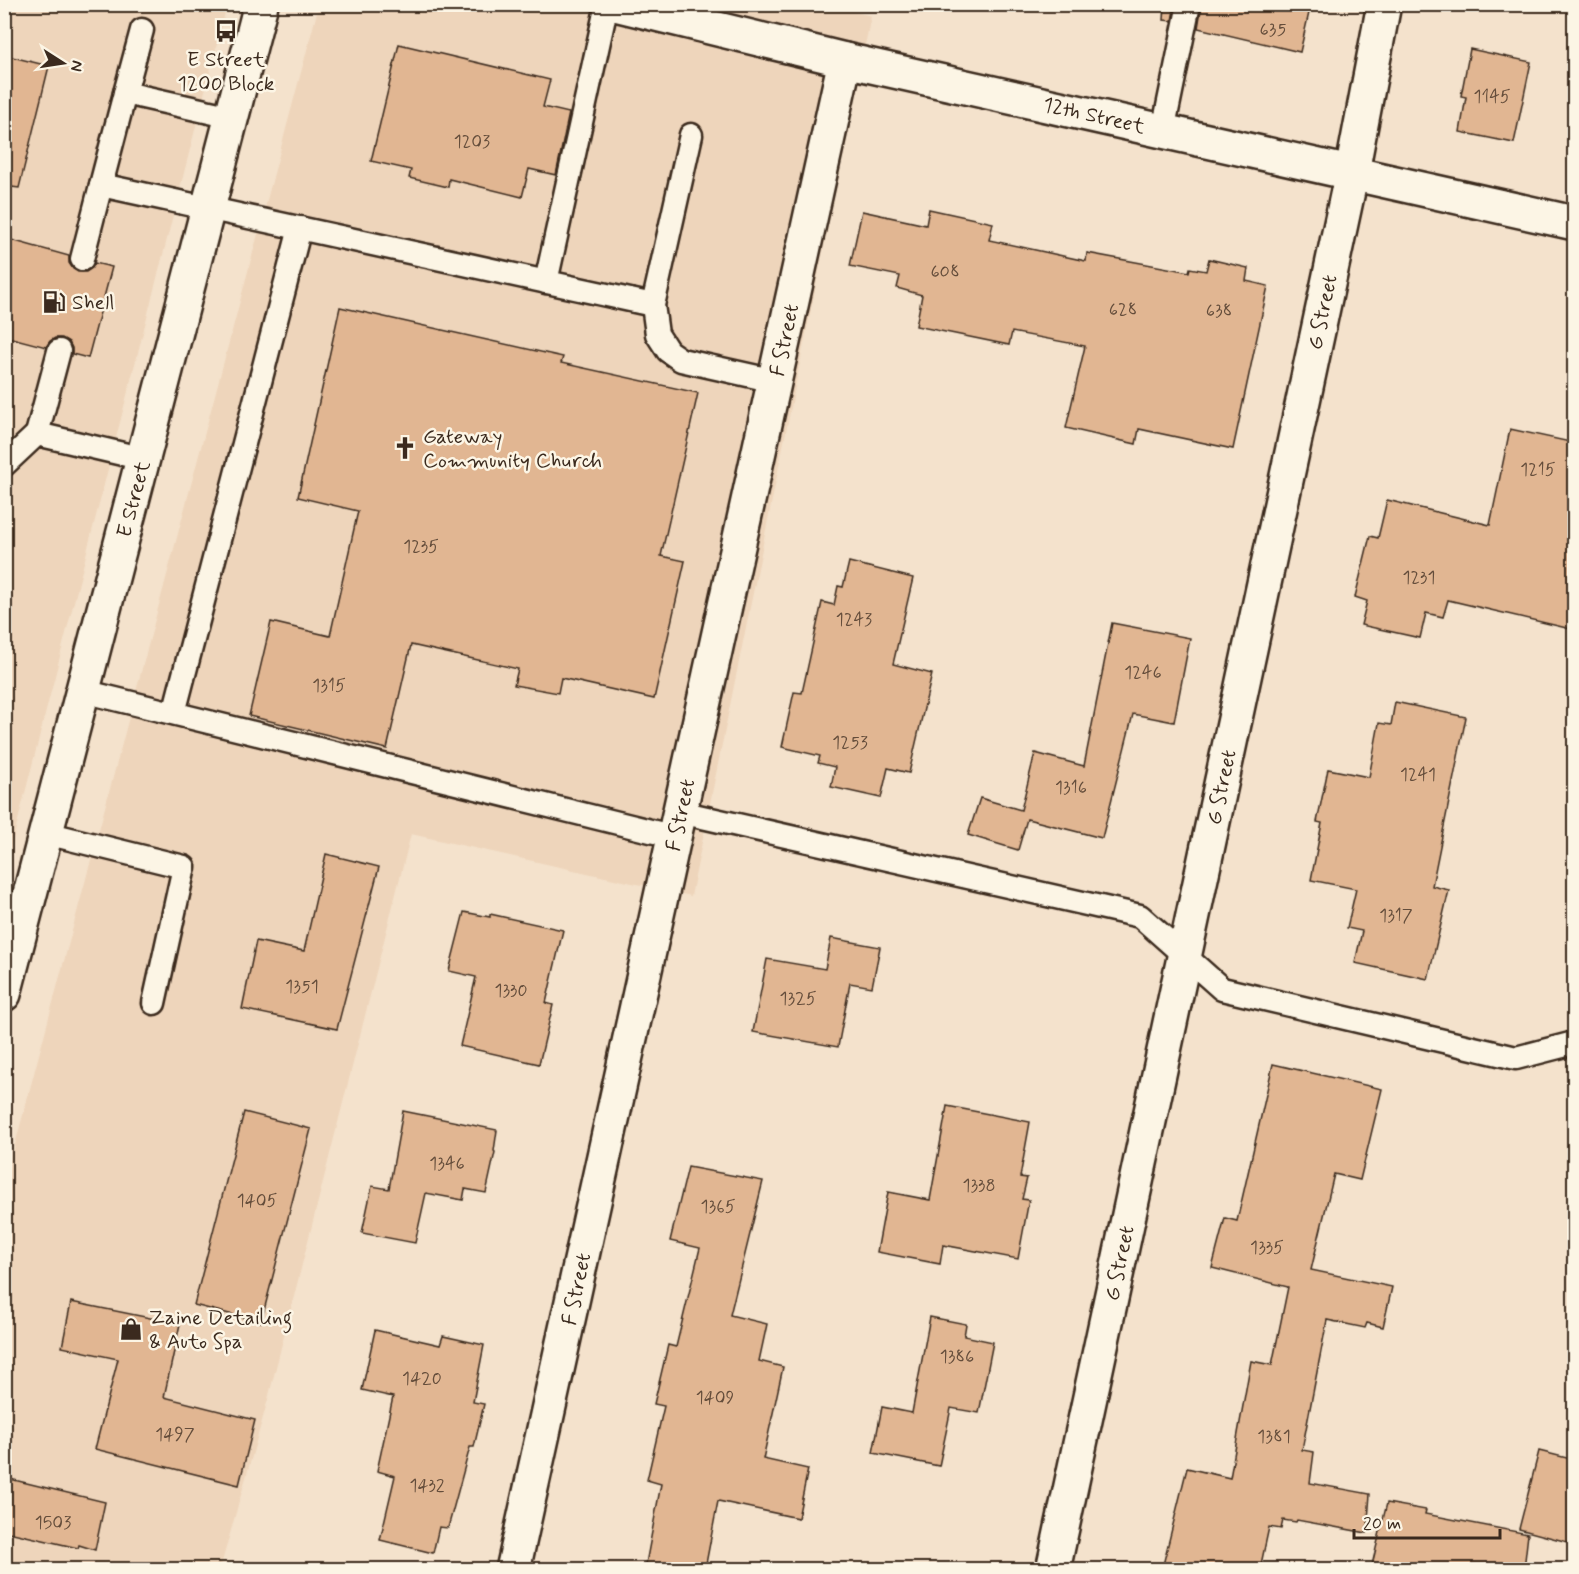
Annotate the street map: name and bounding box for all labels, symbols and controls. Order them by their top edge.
bus stop icon: E Street 1200 Block [213,18,239,44]
house number: 635 [1260,18,1286,42]
north arrow [33,33,93,93]
place label: E Street 1200 Block [178,46,275,98]
text: N [65,58,88,73]
house number: 1145 [1473,85,1511,109]
street label: 12th Street [1040,91,1148,141]
house number: 1203 [454,130,490,154]
house number: 608 [930,260,960,284]
street label: G Street [1301,272,1345,352]
fuel station icon: Shell [41,289,67,315]
place label: Shell [72,289,114,317]
house number: 628 [1109,298,1137,322]
house number: 638 [1206,299,1232,323]
street label: F Street [764,301,806,379]
place label: Gateway Community Church [423,423,602,475]
church icon: Gateway Community Church [392,435,418,461]
street label: E Street [110,457,158,541]
house number: 1215 [1520,458,1556,482]
house number: 1235 [403,535,439,559]
house number: 1231 [1403,566,1435,590]
house number: 1243 [836,608,872,632]
house number: 1246 [1124,661,1162,685]
house number: 1315 [312,674,346,698]
house number: 1253 [832,731,868,755]
street label: G Street [1200,747,1244,827]
house number: 1241 [1400,763,1436,787]
street label: F Street [660,776,702,854]
house number: 1316 [1055,776,1087,800]
house number: 1317 [1379,904,1413,928]
house number: 1351 [285,975,319,999]
house number: 1330 [494,979,528,1003]
house number: 1325 [779,987,817,1011]
house number: 1346 [429,1152,465,1176]
house number: 1338 [962,1174,996,1198]
house number: 1405 [237,1189,277,1213]
house number: 1365 [701,1195,736,1219]
street label: G Street [1098,1223,1142,1303]
house number: 1335 [1250,1236,1284,1260]
street label: F Street [556,1250,598,1328]
place label: Zaine Detailing & Auto Spa [149,1304,292,1356]
shop icon: Zaine Detailing & Auto Spa [118,1316,144,1342]
house number: 1386 [940,1345,974,1369]
house number: 1420 [402,1367,442,1391]
house number: 1409 [696,1386,734,1410]
house number: 1497 [155,1423,195,1447]
house number: 1381 [1257,1425,1291,1449]
house number: 1432 [409,1474,445,1498]
scale bar [1354,1502,1500,1540]
house number: 1503 [35,1511,71,1535]
text: 20 m [1363,1512,1401,1536]

